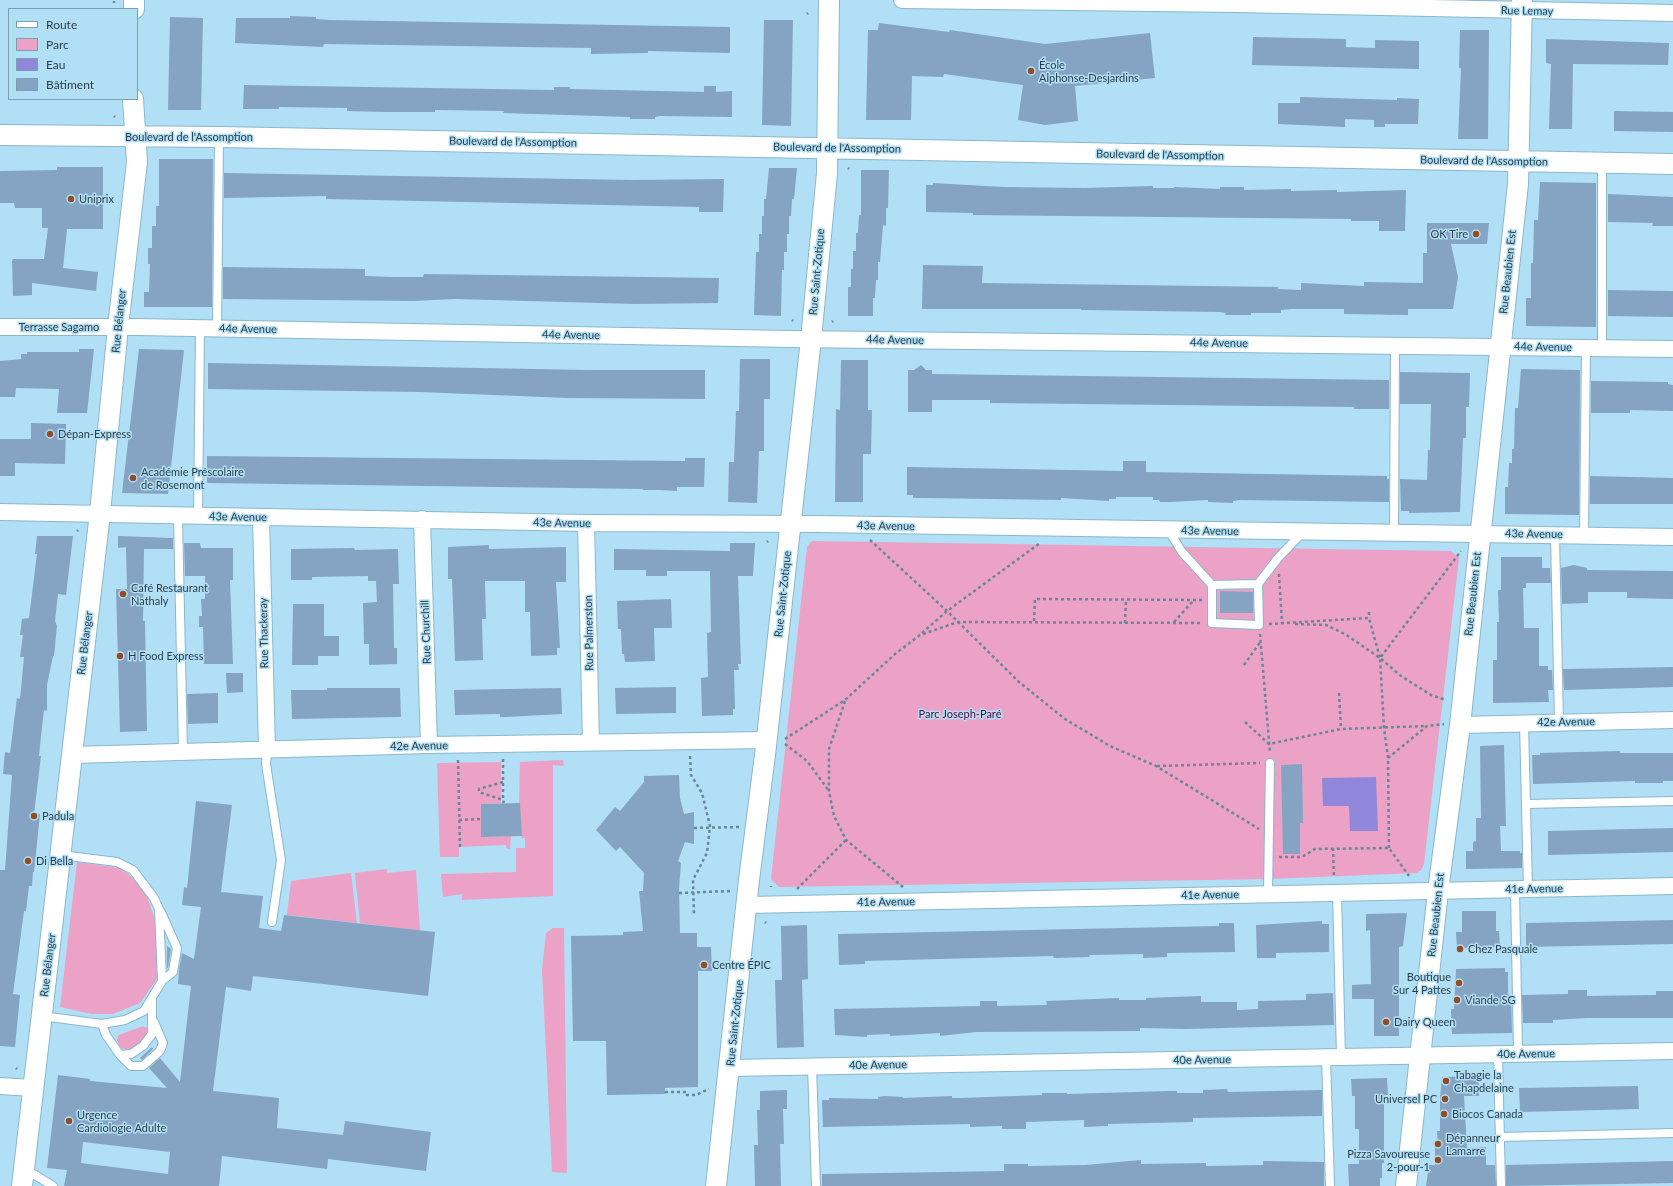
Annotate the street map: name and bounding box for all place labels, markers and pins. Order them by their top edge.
place label: École Alphonse-Desjardins [1039,58,1139,84]
marker: École Alphonse-Desjardins [1026,66,1036,76]
place label: Uniprix [79,192,114,206]
marker: Uniprix [66,194,76,204]
place label: OK Tire [1430,227,1468,241]
marker: OK Tire [1471,229,1481,239]
place label: Dépan-Express [58,427,131,441]
marker: Dépan-Express [45,429,55,439]
place label: Académie Préscolaire de Rosemont [141,465,244,491]
marker: Académie Préscolaire de Rosemont [128,473,138,483]
place label: Café Restaurant Nathaly [131,581,208,607]
marker: Café Restaurant Nathaly [118,589,128,599]
place label: H Food Express [128,649,204,663]
marker: H Food Express [115,651,125,661]
place label: Padula [42,809,74,823]
marker: Padula [29,811,39,821]
place label: Di Bella [36,854,73,868]
marker: Di Bella [23,856,33,866]
place label: Chez Pasquale [1468,942,1538,956]
marker: Chez Pasquale [1455,944,1465,954]
place label: Centre ÉPIC [712,958,771,972]
marker: Centre ÉPIC [699,960,709,970]
place label: Boutique Sur 4 Pattes [1393,970,1451,996]
marker: Boutique Sur 4 Pattes [1454,978,1464,988]
place label: Viande SG [1465,993,1515,1007]
marker: Viande SG [1452,995,1462,1005]
place label: Dairy Queen [1394,1015,1455,1029]
marker: Dairy Queen [1381,1017,1391,1027]
place label: Tabagie la Chapdelaine [1454,1068,1514,1094]
marker: Tabagie la Chapdelaine [1441,1076,1451,1086]
place label: Universel PC [1375,1092,1437,1106]
marker: Universel PC [1440,1094,1450,1104]
place label: Biocos Canada [1452,1107,1523,1121]
place label: Urgence Cardiologie Adulte [77,1108,166,1134]
marker: Biocos Canada [1439,1109,1449,1119]
marker: Urgence Cardiologie Adulte [64,1116,74,1126]
place label: Dépanneur Lamarre [1446,1131,1500,1157]
marker: Dépanneur Lamarre [1433,1139,1443,1149]
place label: Pizza Savoureuse 2-pour-1 [1347,1147,1430,1173]
marker: Pizza Savoureuse 2-pour-1 [1433,1155,1443,1165]

